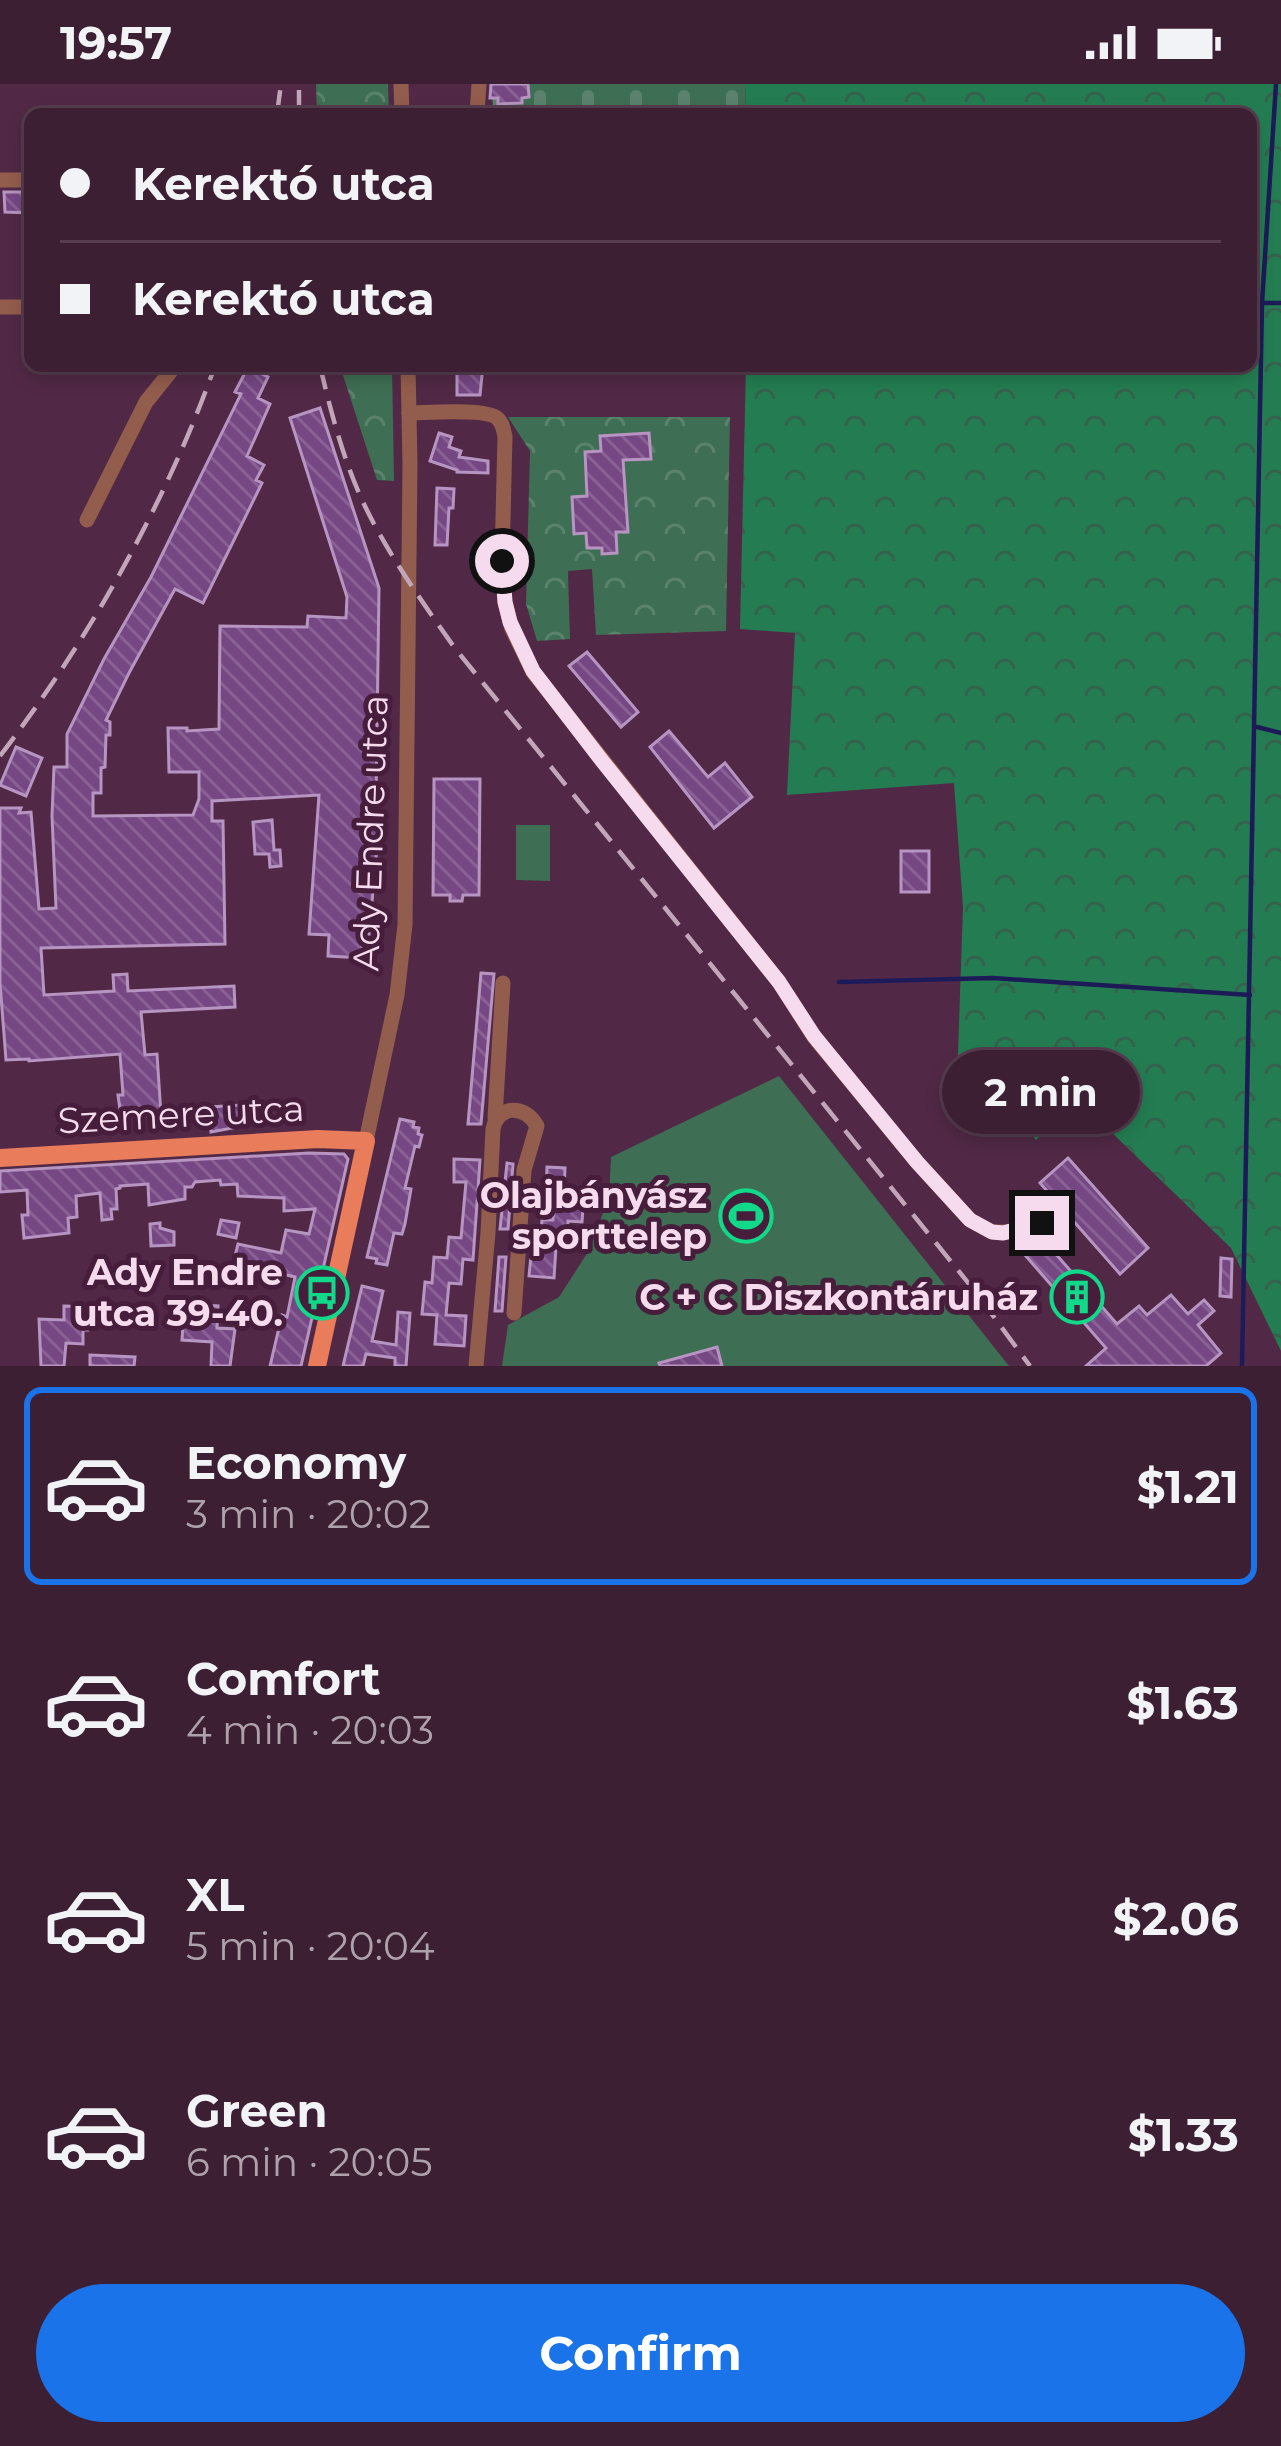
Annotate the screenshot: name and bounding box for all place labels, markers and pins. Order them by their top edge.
place label: Olajbányász sporttelep [480,1173,707,1258]
sports icon: Olajbányász sporttelep [718,1188,774,1244]
place label: Ady Endre utca 39-40. [73,1250,283,1335]
bus stop icon: Ady Endre utca 39-40. [294,1265,350,1321]
building icon: C + C Diszkontáruház [1049,1269,1105,1325]
place label: C + C Diszkontáruház [639,1275,1038,1319]

